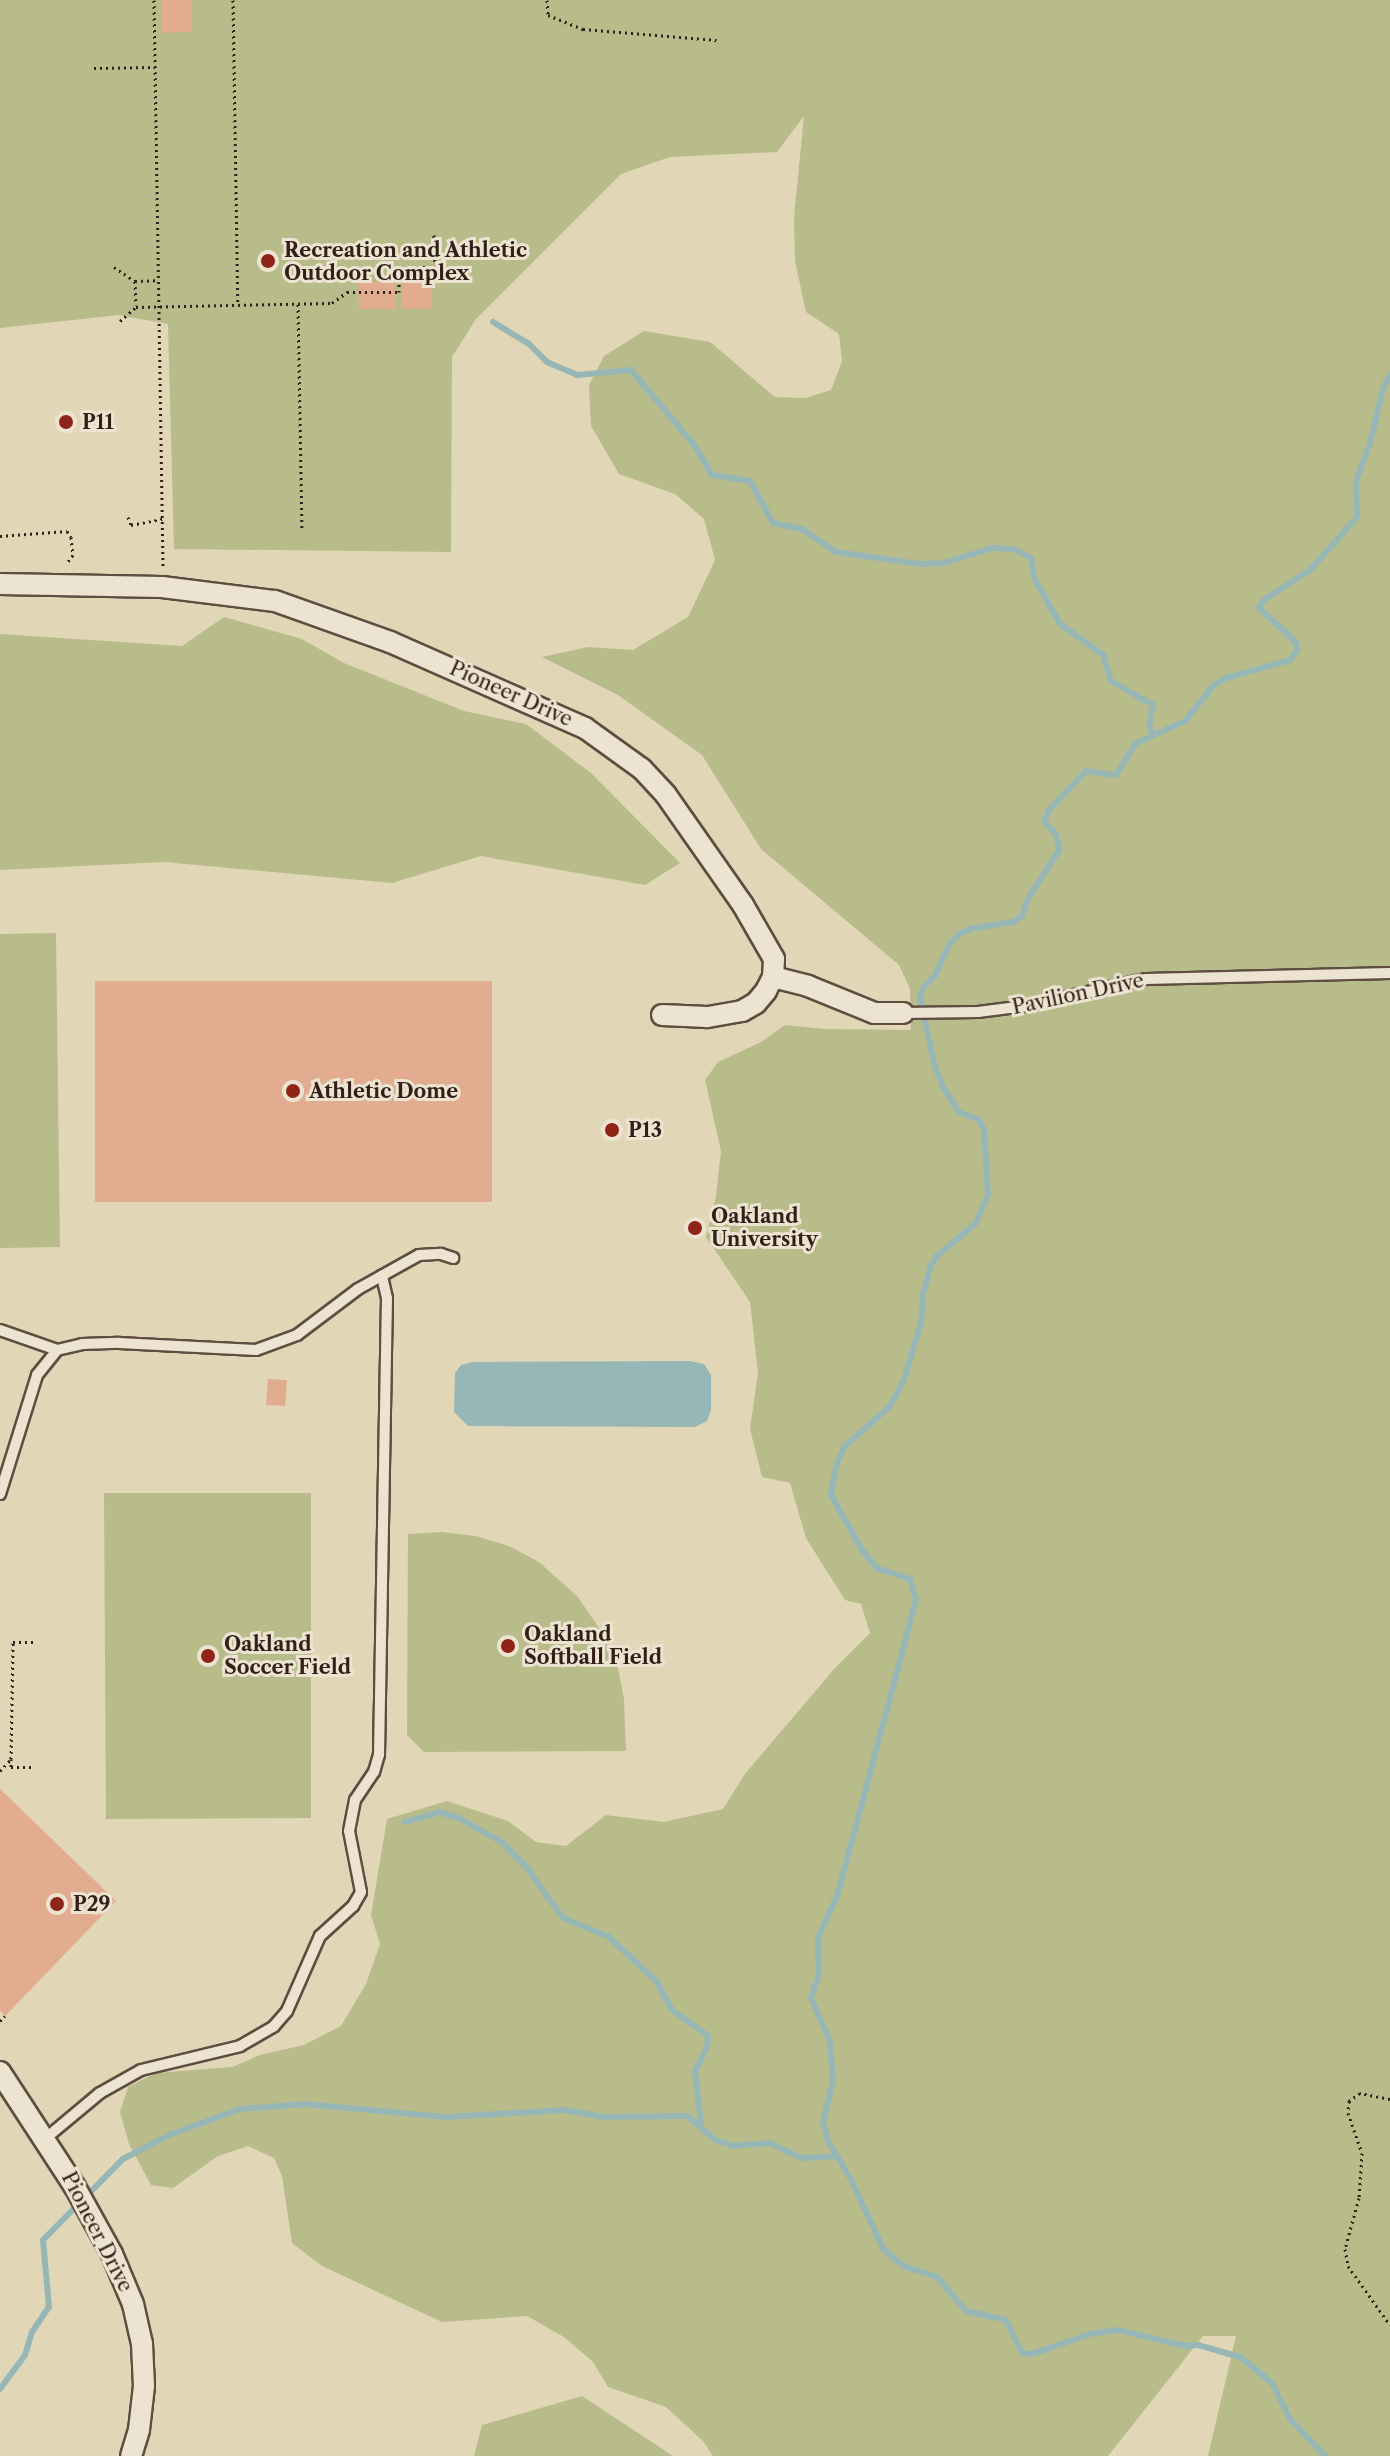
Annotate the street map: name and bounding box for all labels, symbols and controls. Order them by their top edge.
place label: Recreation and Athletic Outdoor Complex [284,238,528,285]
marker: Recreation and Athletic Outdoor Complex [259,252,277,270]
place label: P11 [82,410,114,434]
marker: P11 [57,413,75,431]
street label: Pioneer Drive [446,656,576,732]
street label: Pavilion Drive [1010,968,1146,1020]
place label: Athletic Dome [309,1079,458,1103]
marker: Athletic Dome [284,1082,302,1100]
place label: P13 [628,1118,662,1142]
marker: P13 [603,1121,621,1139]
place label: Oakland University [711,1204,818,1251]
marker: Oakland University [686,1219,704,1237]
place label: Oakland Softball Field [524,1622,662,1669]
place label: Oakland Soccer Field [224,1632,351,1679]
marker: Oakland Softball Field [499,1637,517,1655]
marker: Oakland Soccer Field [199,1647,217,1665]
place label: P29 [73,1892,110,1916]
marker: P29 [48,1895,66,1913]
street label: Pioneer Drive [56,2168,138,2296]

